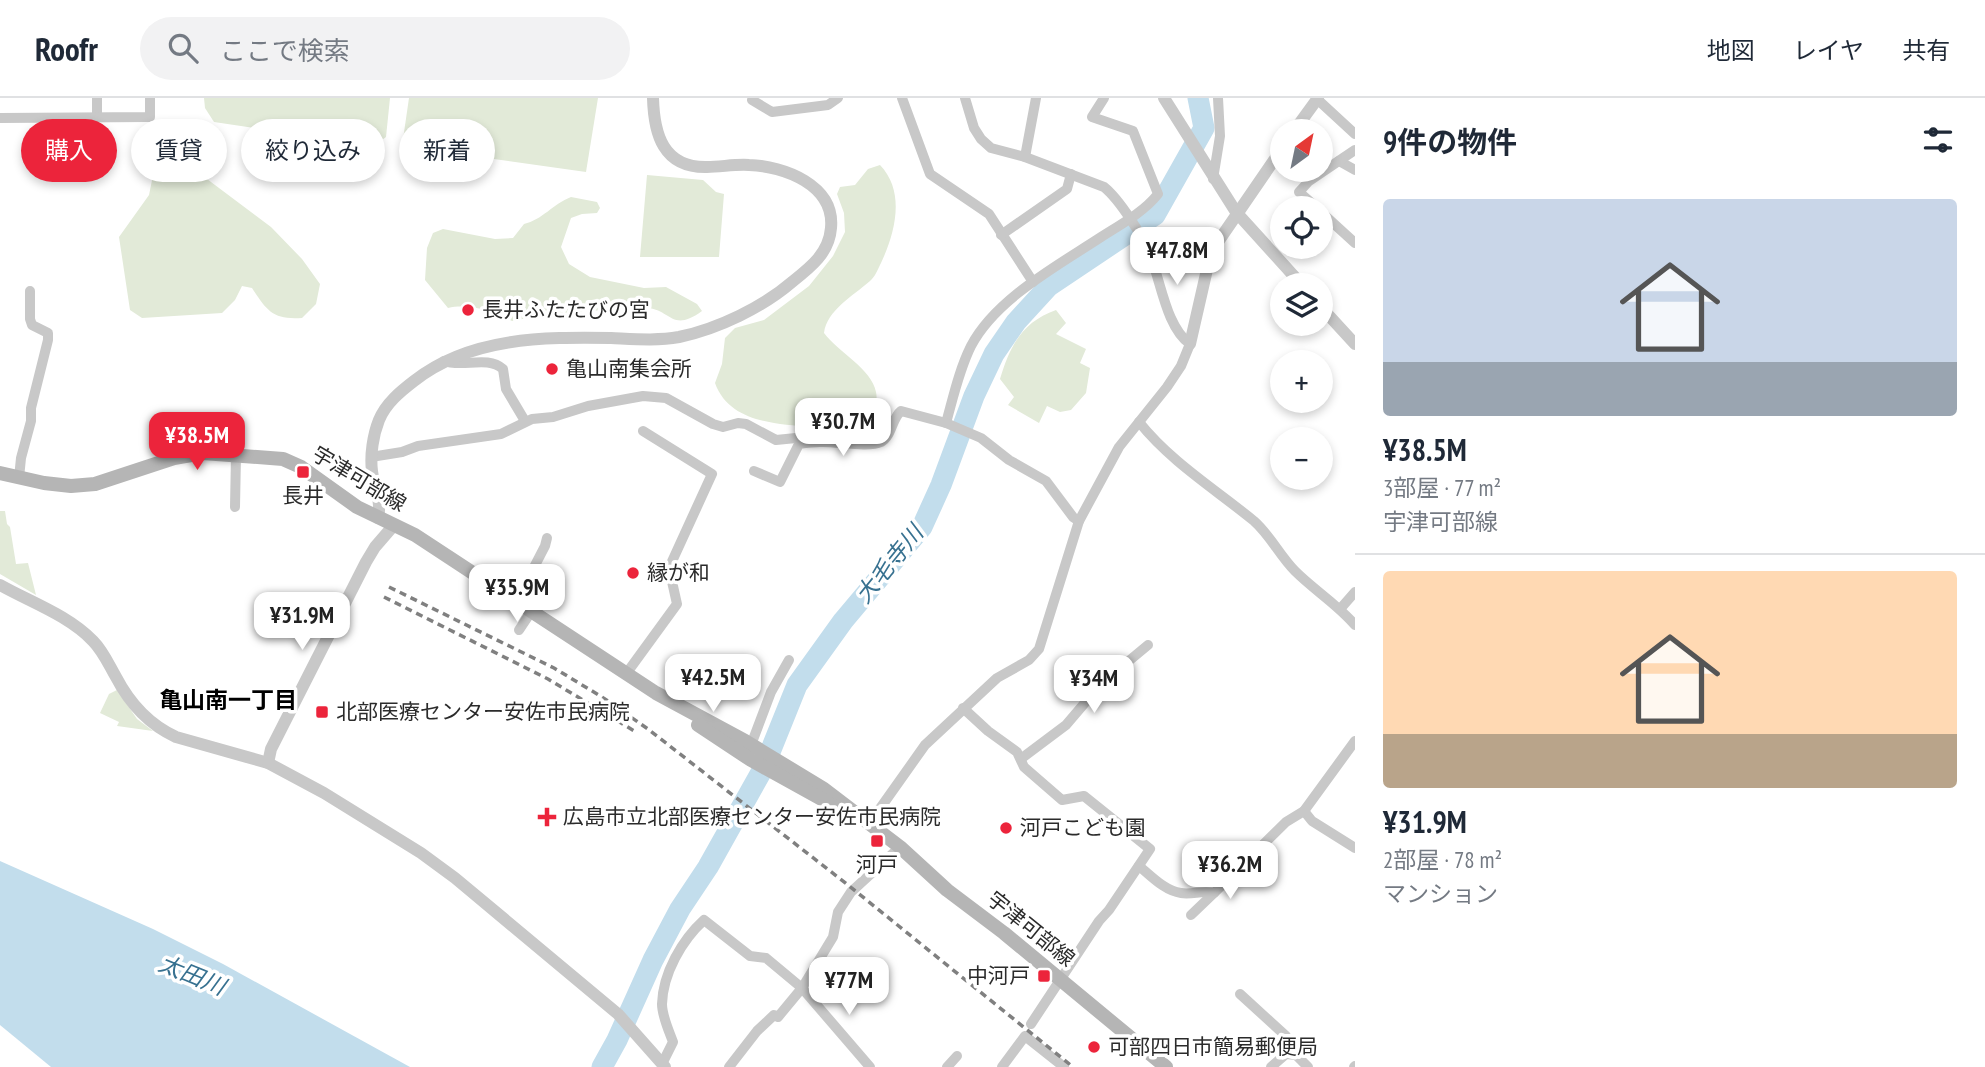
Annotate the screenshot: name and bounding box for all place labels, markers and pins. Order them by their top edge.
pin: ¥47.8M [1120,228,1234,287]
place label: 長井ふたたびの宮 [482,296,650,323]
marker: 長井ふたたびの宮 [460,302,476,318]
place label: 亀山南集会所 [566,355,692,382]
marker: 亀山南集会所 [544,361,560,377]
pin: ¥30.7M [786,398,900,458]
pin: ¥38.5M [140,412,254,472]
marker: 長井 [295,464,311,480]
place label: 長井 [282,482,324,509]
place label: 縁が和 [647,559,710,586]
pin: ¥35.9M [460,564,574,624]
marker: 縁が和 [625,565,641,581]
pin: ¥31.9M [245,592,359,652]
pin: ¥42.5M [656,654,770,714]
pin: ¥34M [1053,656,1135,715]
place label: 北部医療センター安佐市民病院 [336,698,630,725]
marker: 北部医療センター安佐市民病院 [314,704,330,720]
place label: 広島市立北部医療センター安佐市民病院 [563,803,941,830]
marker: 広島市立北部医療センター安佐市民病院 [537,807,557,827]
place label: 河戸こども園 [1020,814,1146,841]
marker: 河戸こども園 [998,820,1014,836]
marker: 河戸 [869,833,885,849]
pin: ¥36.2M [1173,842,1287,901]
place label: 河戸 [856,851,898,878]
pin: ¥77M [808,958,890,1017]
place label: 中河戸 [967,962,1030,989]
marker: 中河戸 [1036,968,1052,984]
place label: 可部四日市簡易郵便局 [1108,1033,1318,1060]
marker: 可部四日市簡易郵便局 [1086,1039,1102,1055]

